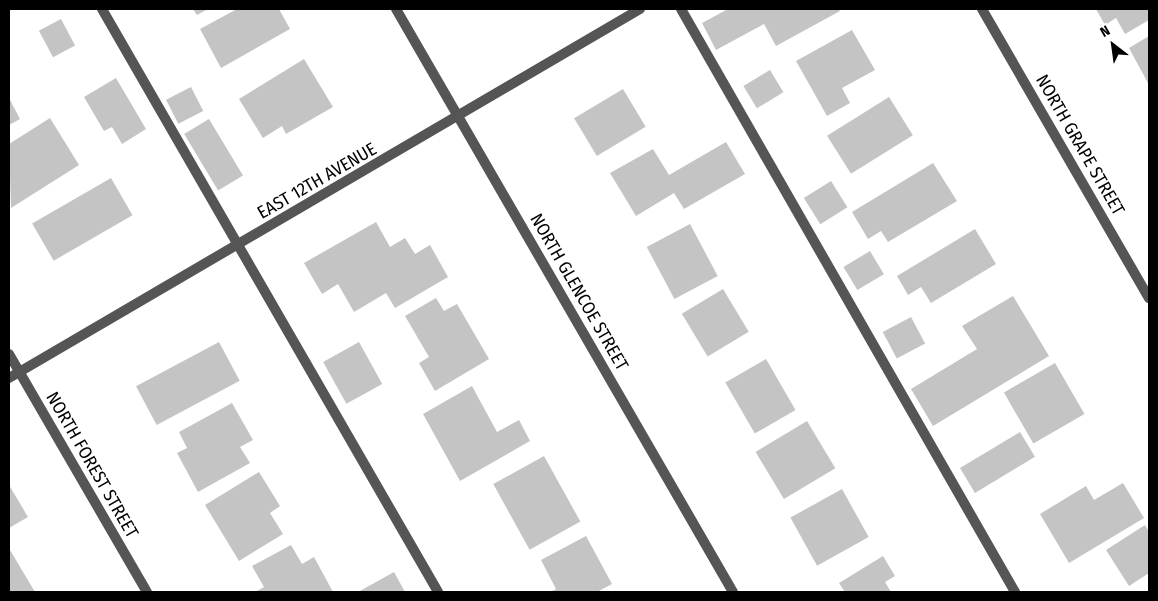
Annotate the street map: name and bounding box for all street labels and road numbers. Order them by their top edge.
street label: NORTH GRAPE STREET [1031,71,1129,219]
street label: EAST 12TH AVENUE [254,138,380,224]
street label: NORTH GLENCOE STREET [525,210,633,374]
street label: NORTH FOREST STREET [41,388,143,542]

